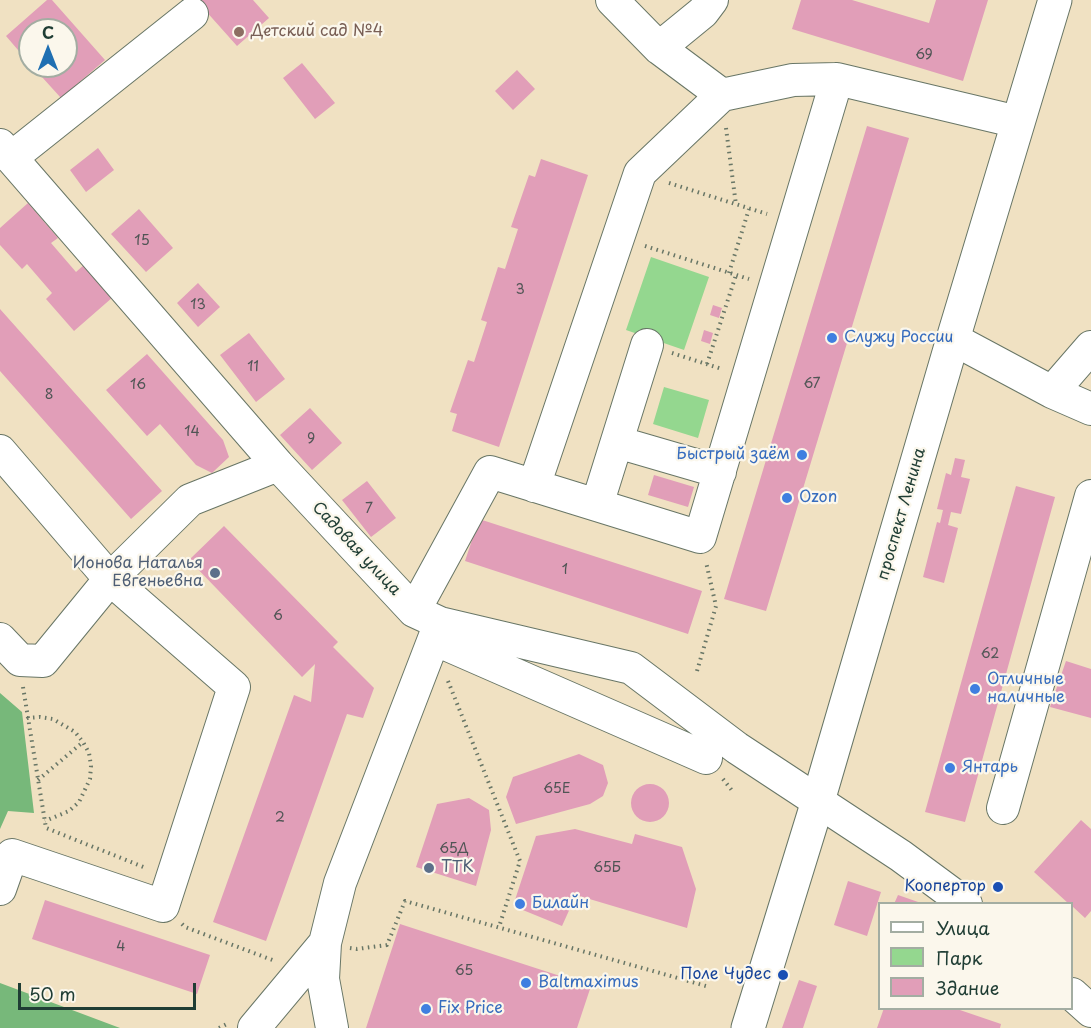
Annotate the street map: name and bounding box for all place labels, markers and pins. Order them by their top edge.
place label: Детский сад №4 [251,22,383,42]
marker: Детский сад №4 [232,25,246,39]
place label: Служу России [844,328,953,348]
marker: Служу России [825,331,839,345]
place label: Быстрый заём [677,445,790,465]
marker: Быстрый заём [795,448,809,462]
place label: Ozon [799,488,837,508]
marker: Ozon [780,491,794,505]
place label: Ионова Наталья Евгеньевна [73,554,203,592]
marker: Ионова Наталья Евгеньевна [208,566,222,580]
place label: Отличные наличные [987,670,1065,708]
marker: Отличные наличные [968,682,982,696]
place label: Янтарь [962,758,1018,778]
marker: Янтарь [943,761,957,775]
place label: ТТК [441,858,474,878]
marker: ТТК [422,861,436,875]
place label: Коопертор [904,877,986,897]
marker: Коопертор [991,880,1005,894]
place label: Билайн [532,894,589,914]
marker: Билайн [513,897,527,911]
place label: Поле Чудес [680,965,771,985]
marker: Поле Чудес [776,968,790,982]
place label: Baltmaximus [538,973,638,993]
marker: Baltmaximus [519,976,533,990]
place label: Fix Price [438,999,503,1019]
marker: Fix Price [419,1002,433,1016]

